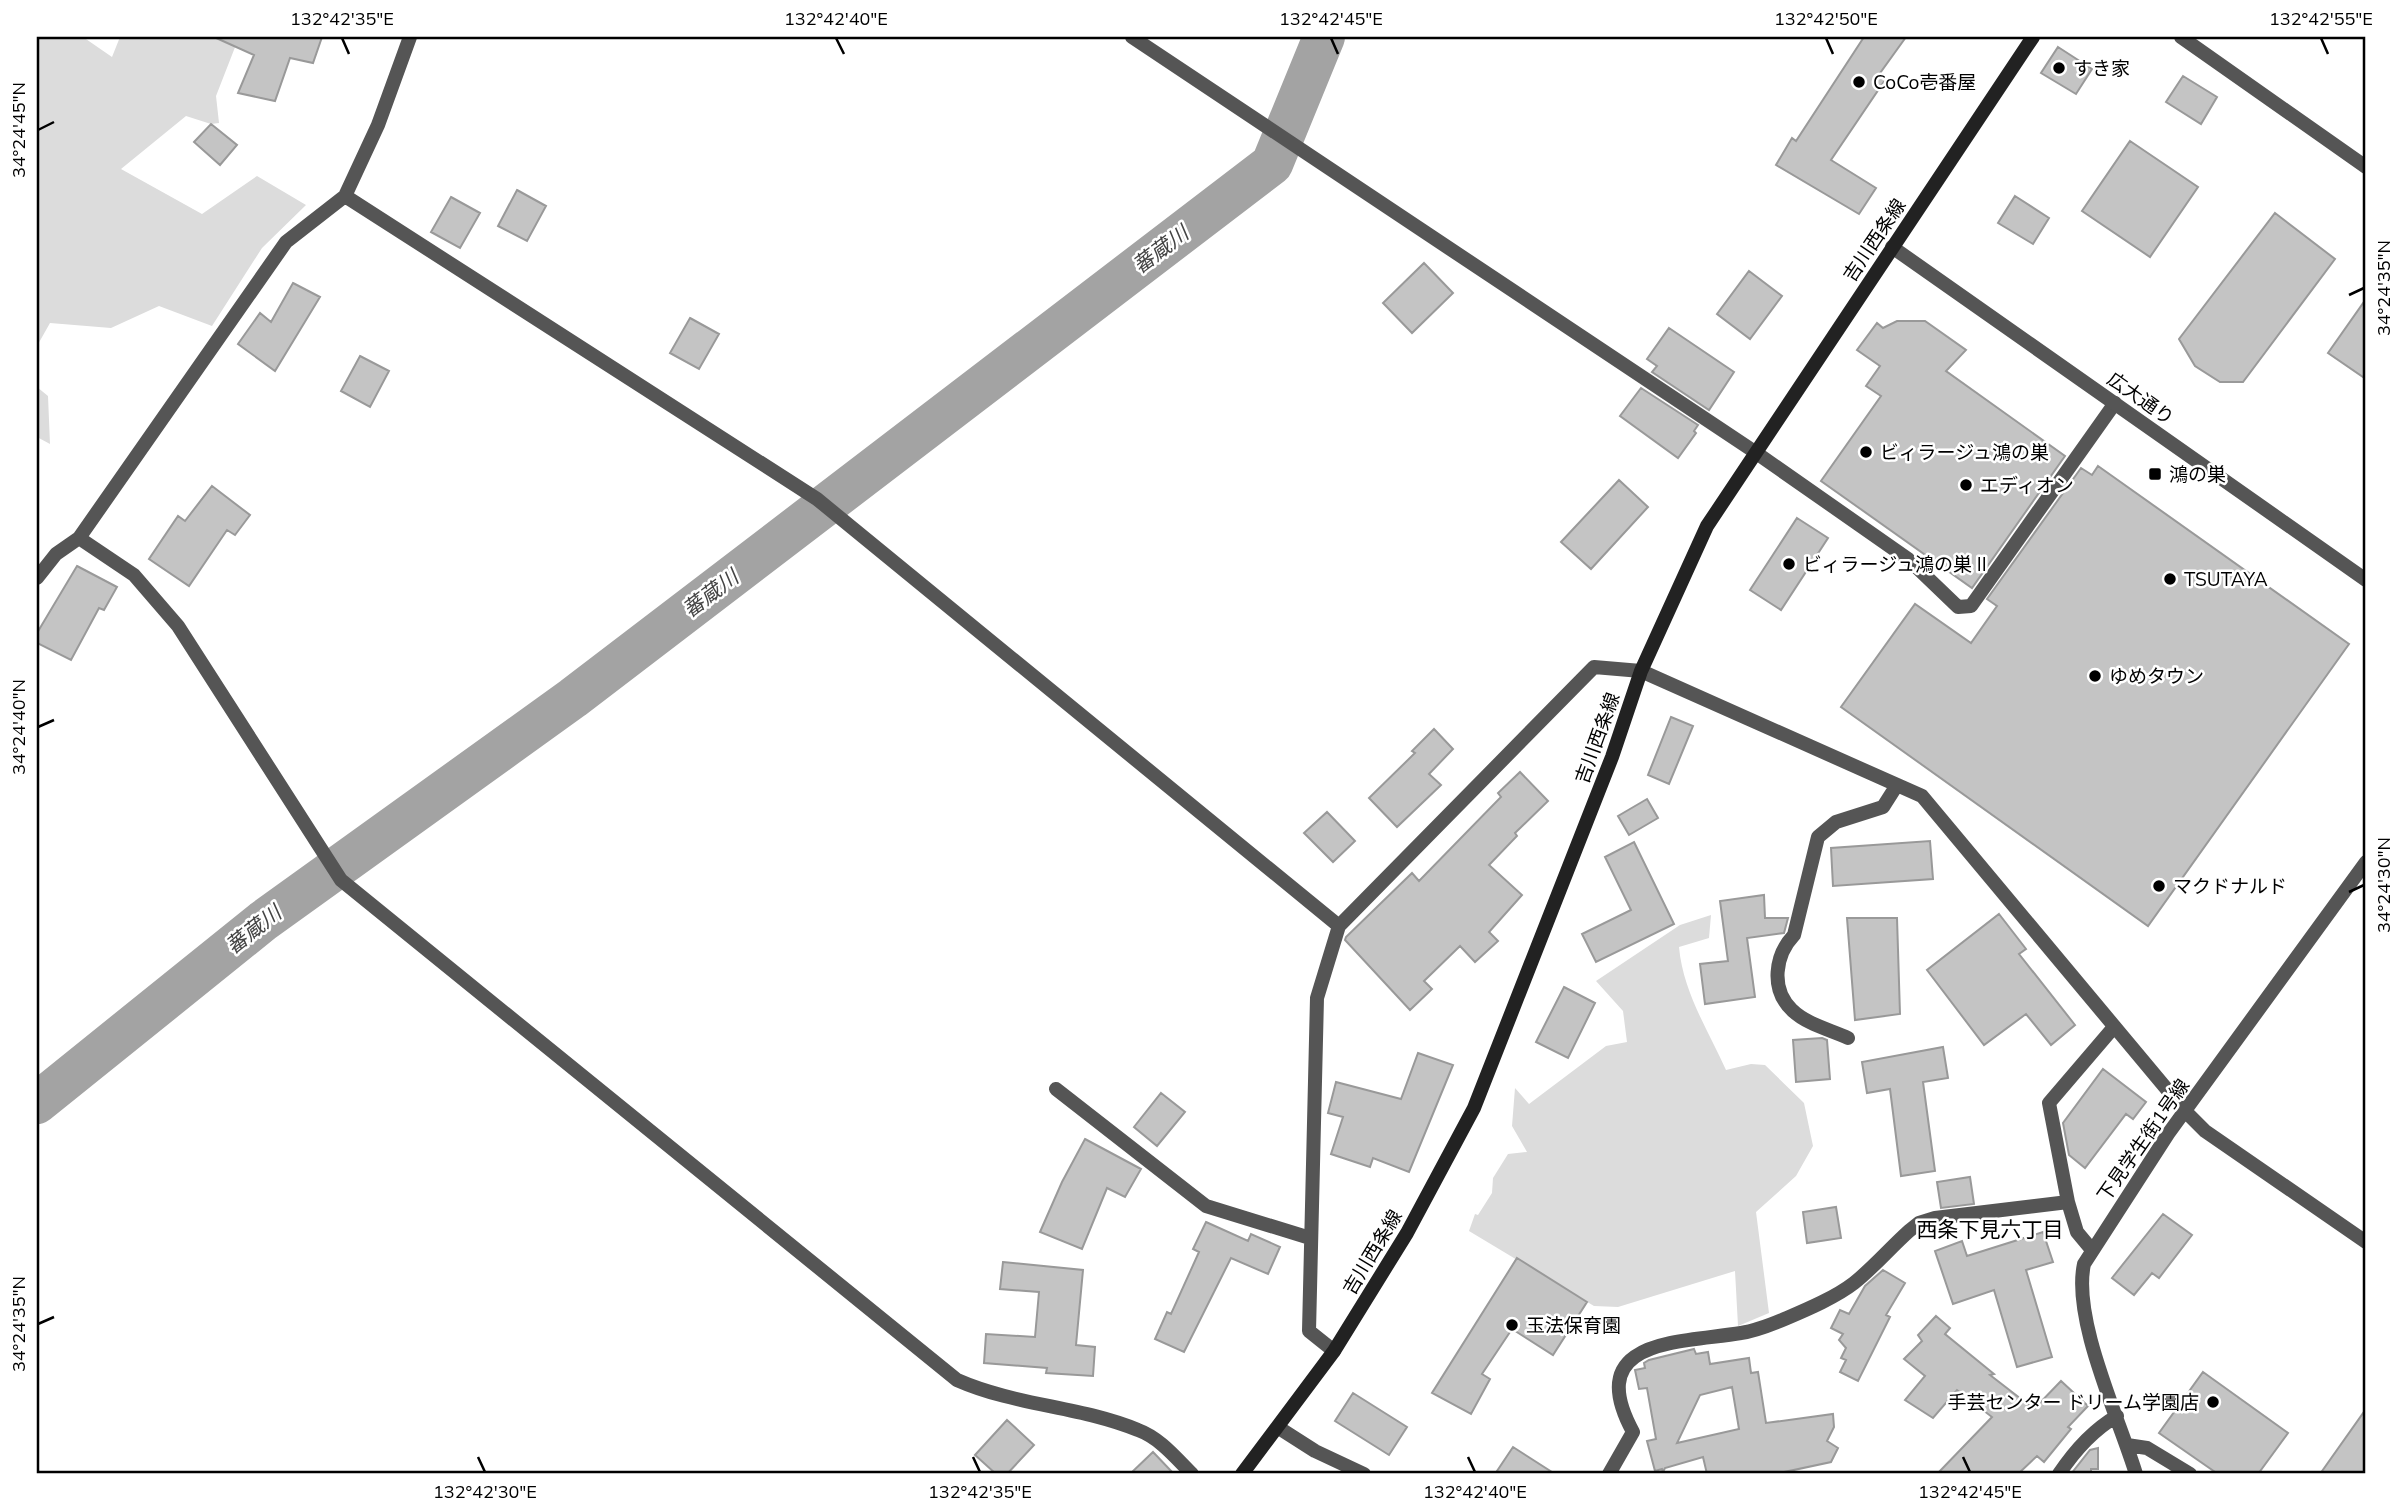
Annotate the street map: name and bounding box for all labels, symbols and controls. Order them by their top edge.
text: 132°42'35"E [290,7,394,30]
text: 132°42'40"E [784,7,888,30]
text: 132°42'45"E [1279,7,1383,30]
text: 132°42'50"E [1774,7,1878,30]
text: 132°42'55"E [2269,7,2373,30]
place label: すき家 [2073,56,2130,80]
marker: すき家 [2051,60,2067,76]
place label: CoCo壱番屋 [1873,70,1976,94]
marker: CoCo壱番屋 [1851,74,1867,90]
text: 34°24'45"N [7,82,30,178]
street label: 吉川西条線 [1837,194,1911,286]
water label: 蕃蔵川 [1127,218,1195,278]
text: 34°24'35"N [2372,240,2395,336]
street label: 広大通り [2103,366,2179,430]
place label: ビィラージュ鴻の巣 [1880,440,2049,464]
marker: ビィラージュ鴻の巣 [1858,444,1874,460]
place label: 鴻の巣 [2169,462,2226,486]
marker: 鴻の巣 [2147,466,2163,482]
place label: エディオン [1980,473,2074,497]
marker: エディオン [1958,477,1974,493]
place label: ビィラージュ鴻の巣 II [1803,552,1987,576]
marker: ビィラージュ鴻の巣 II [1781,556,1797,572]
water label: 蕃蔵川 [677,562,745,622]
place label: TSUTAYA [2184,567,2268,591]
marker: TSUTAYA [2162,571,2178,587]
place label: ゆめタウン [2109,664,2204,688]
marker: ゆめタウン [2087,668,2103,684]
text: 34°24'40"N [7,679,30,775]
street label: 吉川西条線 [1569,689,1625,787]
text: 34°24'30"N [2372,837,2395,933]
place label: マクドナルド [2173,874,2287,898]
marker: マクドナルド [2151,878,2167,894]
water label: 蕃蔵川 [220,898,287,959]
street label: 下見学生街1号線 [2092,1074,2194,1206]
street label: 吉川西条線 [1337,1205,1407,1299]
district label: 西条下見六丁目 [1917,1216,2064,1242]
text: 34°24'35"N [7,1276,30,1372]
place label: 玉法保育園 [1526,1313,1621,1337]
marker: 玉法保育園 [1504,1317,1520,1333]
place label: 手芸センター ドリーム学園店 [1948,1390,2199,1414]
marker: 手芸センター ドリーム学園店 [2205,1394,2221,1410]
text: 132°42'30"E [433,1480,537,1503]
text: 132°42'35"E [928,1480,1032,1503]
text: 132°42'40"E [1423,1480,1527,1503]
text: 132°42'45"E [1918,1480,2022,1503]

